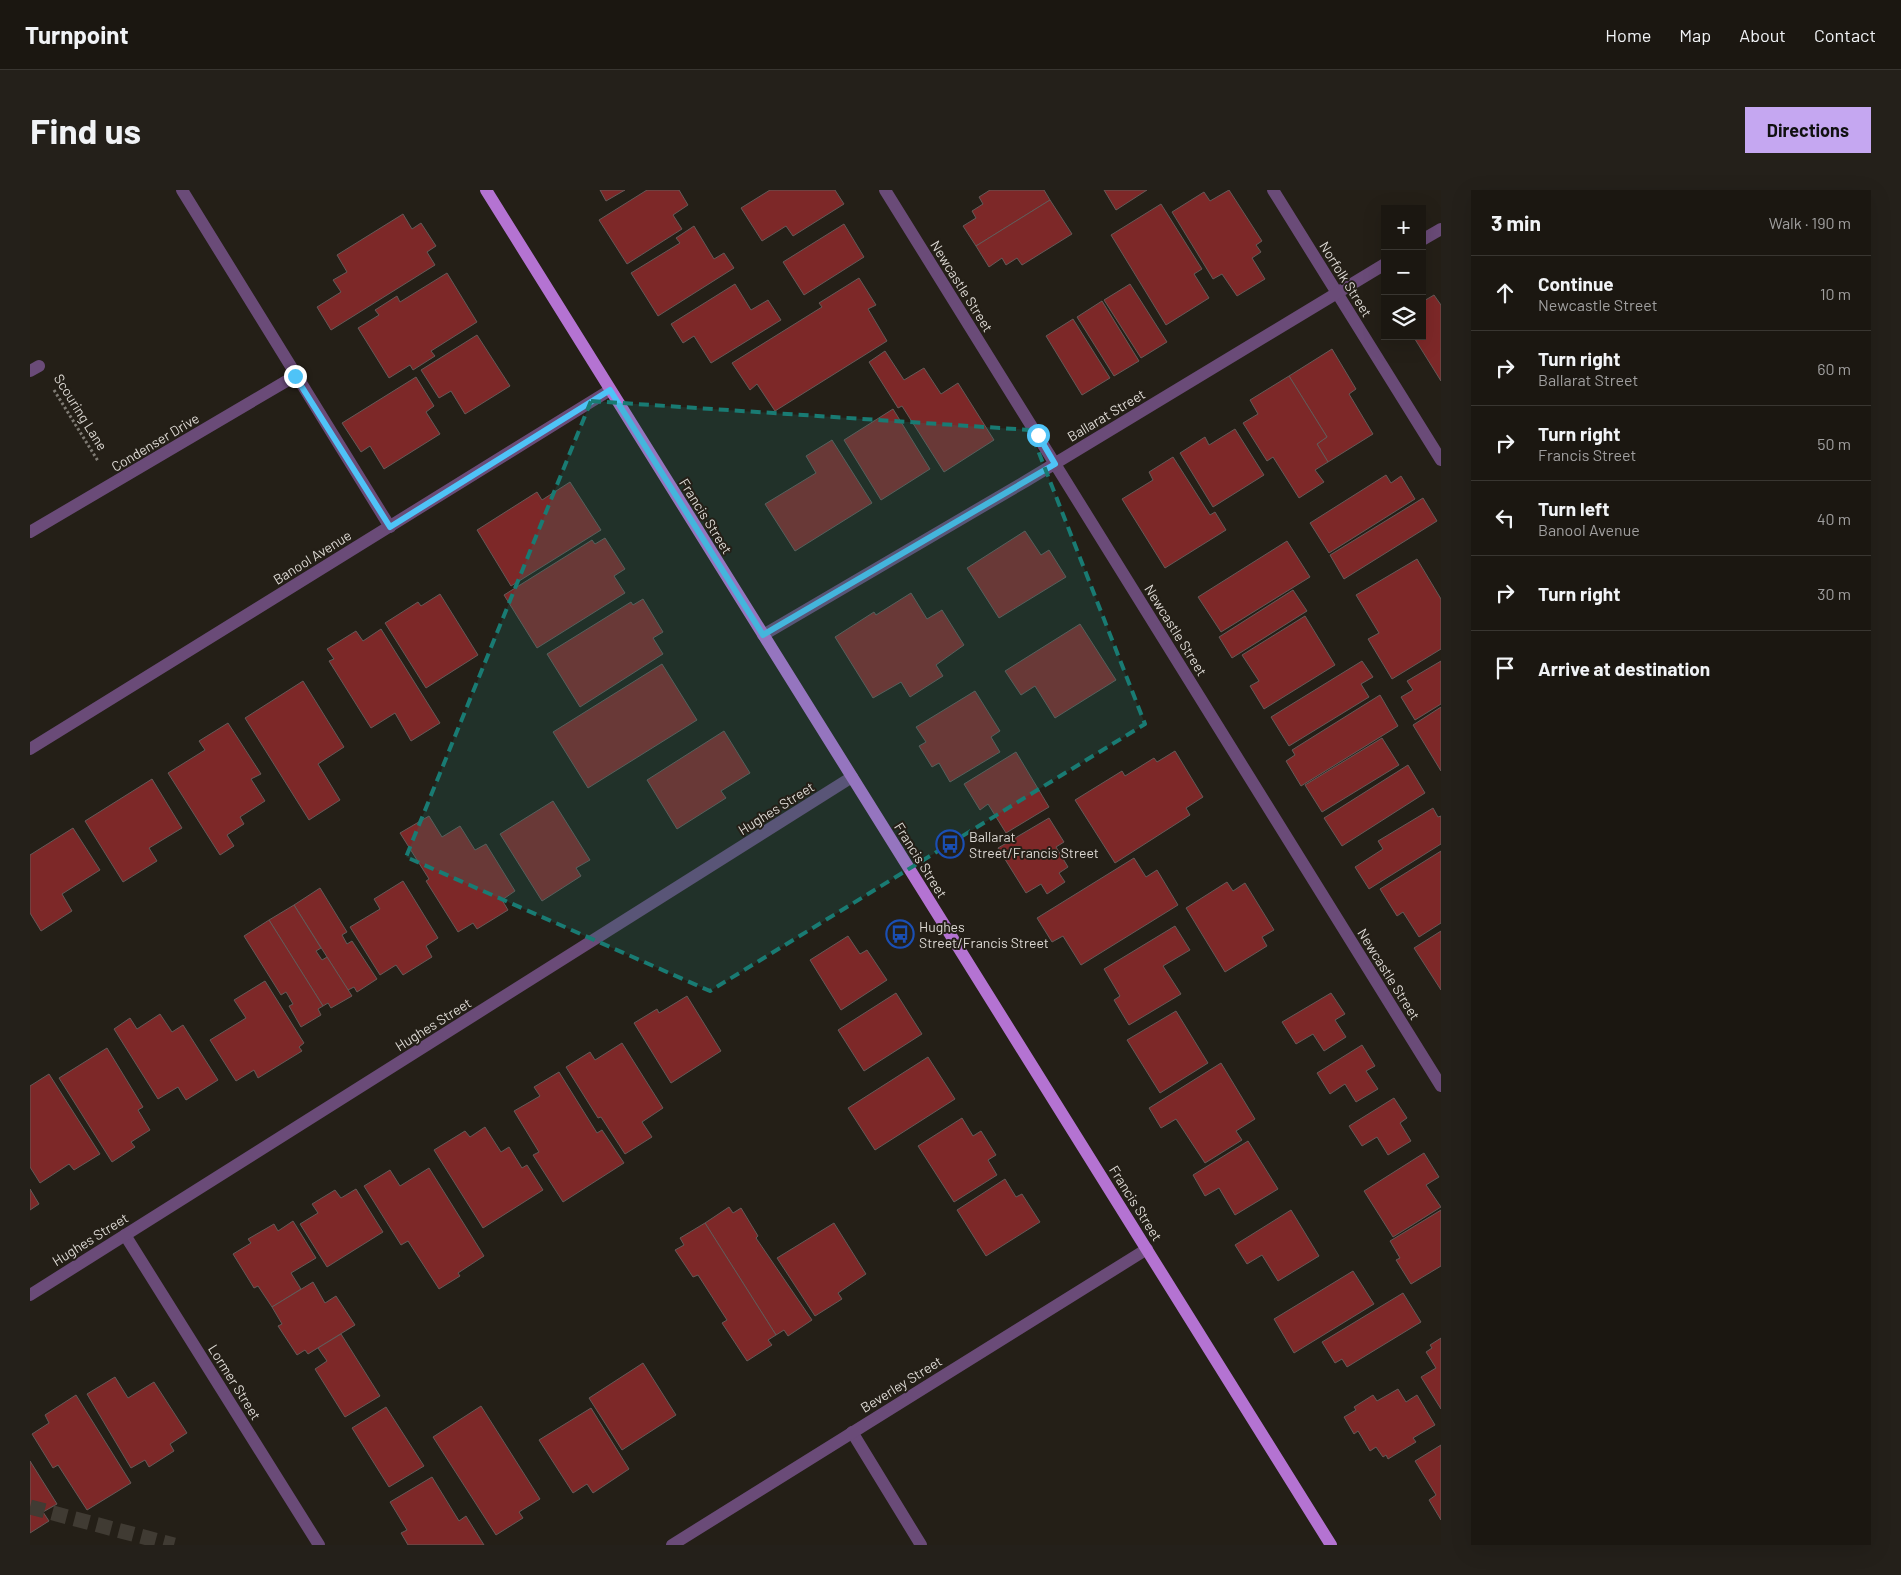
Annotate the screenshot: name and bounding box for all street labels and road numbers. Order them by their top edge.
street label: Newcastle Street [927,237,997,335]
street label: Norfolk Street [1316,238,1376,320]
street label: Scouring Lane [51,371,111,453]
street label: Ballarat Street [1064,385,1148,445]
street label: Condenser Drive [108,409,202,475]
street label: Francis Street [676,475,736,557]
street label: Banool Avenue [270,526,354,588]
street label: Newcastle Street [1141,581,1211,679]
street label: Hughes Street [735,778,817,838]
street label: Francis Street [891,819,951,901]
street label: Newcastle Street [1354,925,1424,1023]
street label: Hughes Street [392,994,474,1054]
street label: Francis Street [1106,1162,1166,1244]
street label: Hughes Street [49,1209,131,1269]
street label: Lormer Street [205,1341,265,1423]
street label: Beverley Street [857,1352,945,1416]

